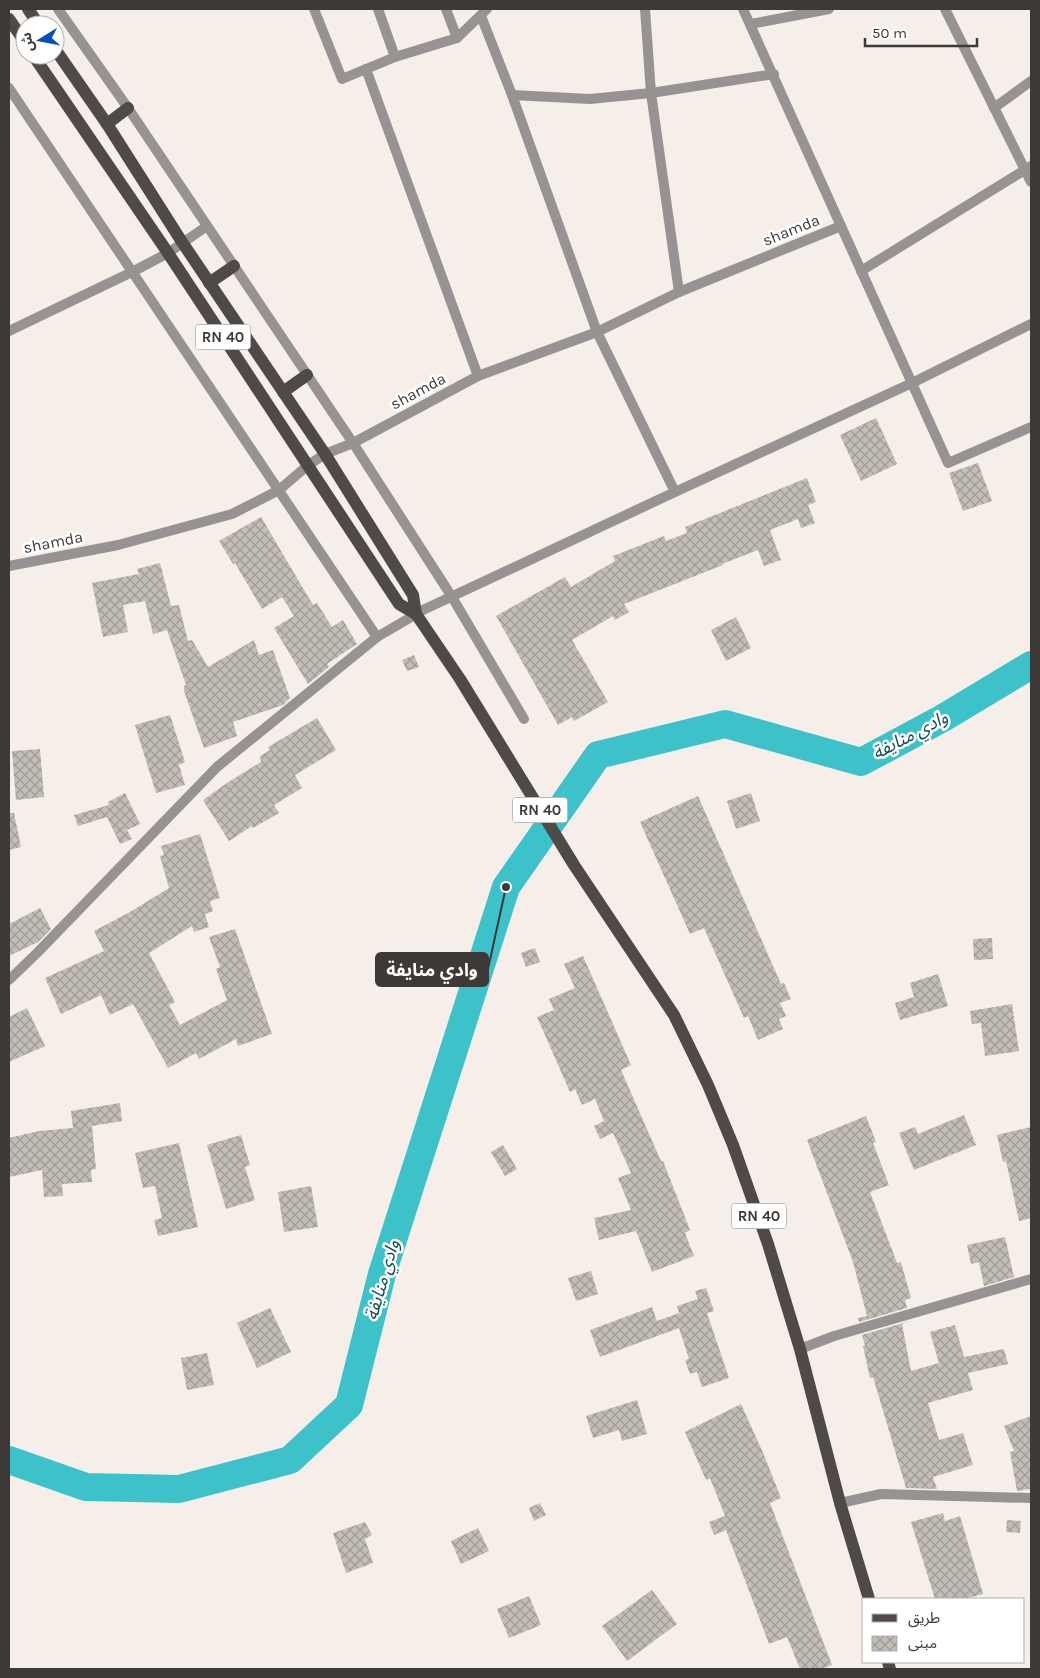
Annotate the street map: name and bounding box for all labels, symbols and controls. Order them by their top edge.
north arrow [15,15,65,65]
scale bar [865,15,978,47]
text: 50 m [872,24,907,42]
text: ش [18,31,38,53]
street label: shamda [760,210,822,250]
road number: RN 40 [196,324,250,350]
street label: shamda [387,368,449,414]
street label: shamda [22,527,84,557]
water label: وادي منايفة [868,706,953,767]
road number: RN 40 [512,798,568,822]
callout: وادي منايفة [376,953,488,986]
text: وادي منايفة [386,959,478,984]
road number: RN 40 [732,1204,786,1228]
water label: وادي منايفة [360,1237,407,1323]
legend [862,1598,1025,1663]
text: طريق [908,1609,940,1628]
text: مبنى [908,1634,937,1652]

